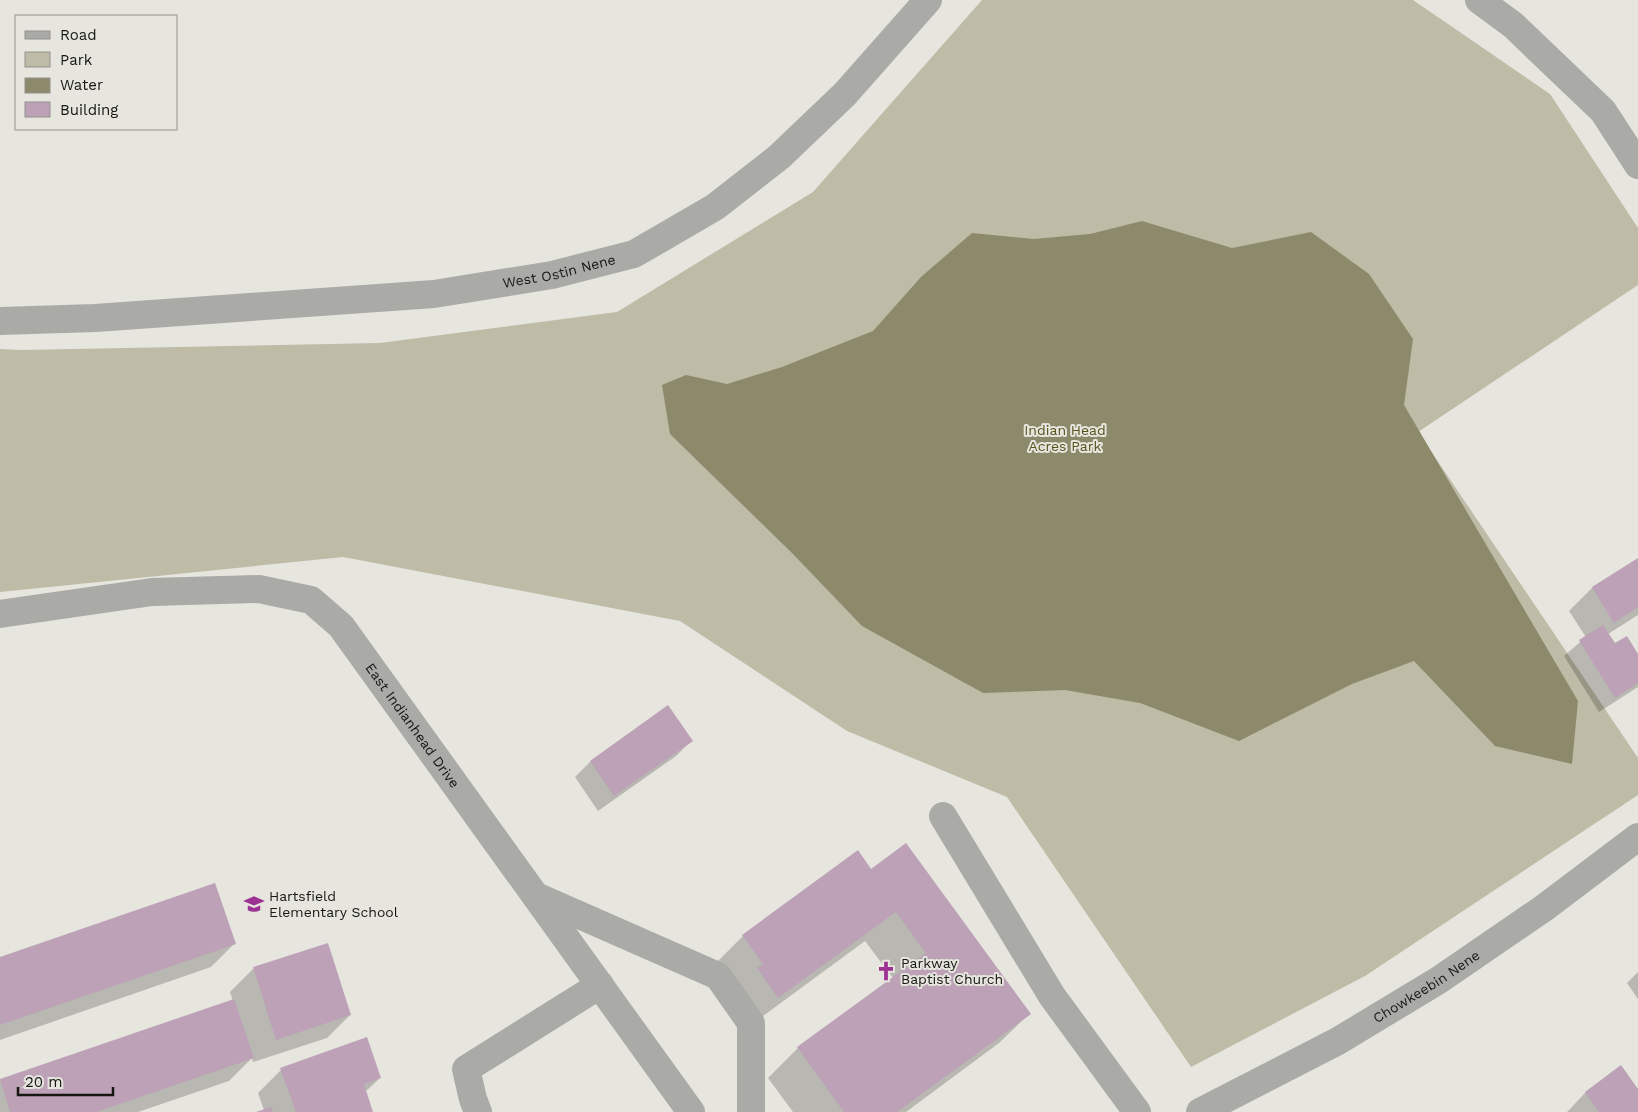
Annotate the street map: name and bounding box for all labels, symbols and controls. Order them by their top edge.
legend [15,15,178,130]
text: Road [60,26,97,44]
text: Park [60,51,93,69]
text: Water [60,76,103,94]
text: Building [60,101,118,119]
street label: West Ostin Nene [501,251,617,291]
park label: Indian Head Acres Park [1024,422,1106,454]
street label: East Indianhead Drive [362,660,463,791]
place label: Hartsfield Elementary School [269,888,399,920]
school or university icon: Hartsfield Elementary School [243,893,265,915]
street label: Chowkeebin Nene [1370,947,1483,1026]
place label: Parkway Baptist Church [901,955,1003,987]
church icon: Parkway Baptist Church [875,960,897,982]
scale bar [18,1064,112,1096]
text: 20 m [25,1073,63,1091]

